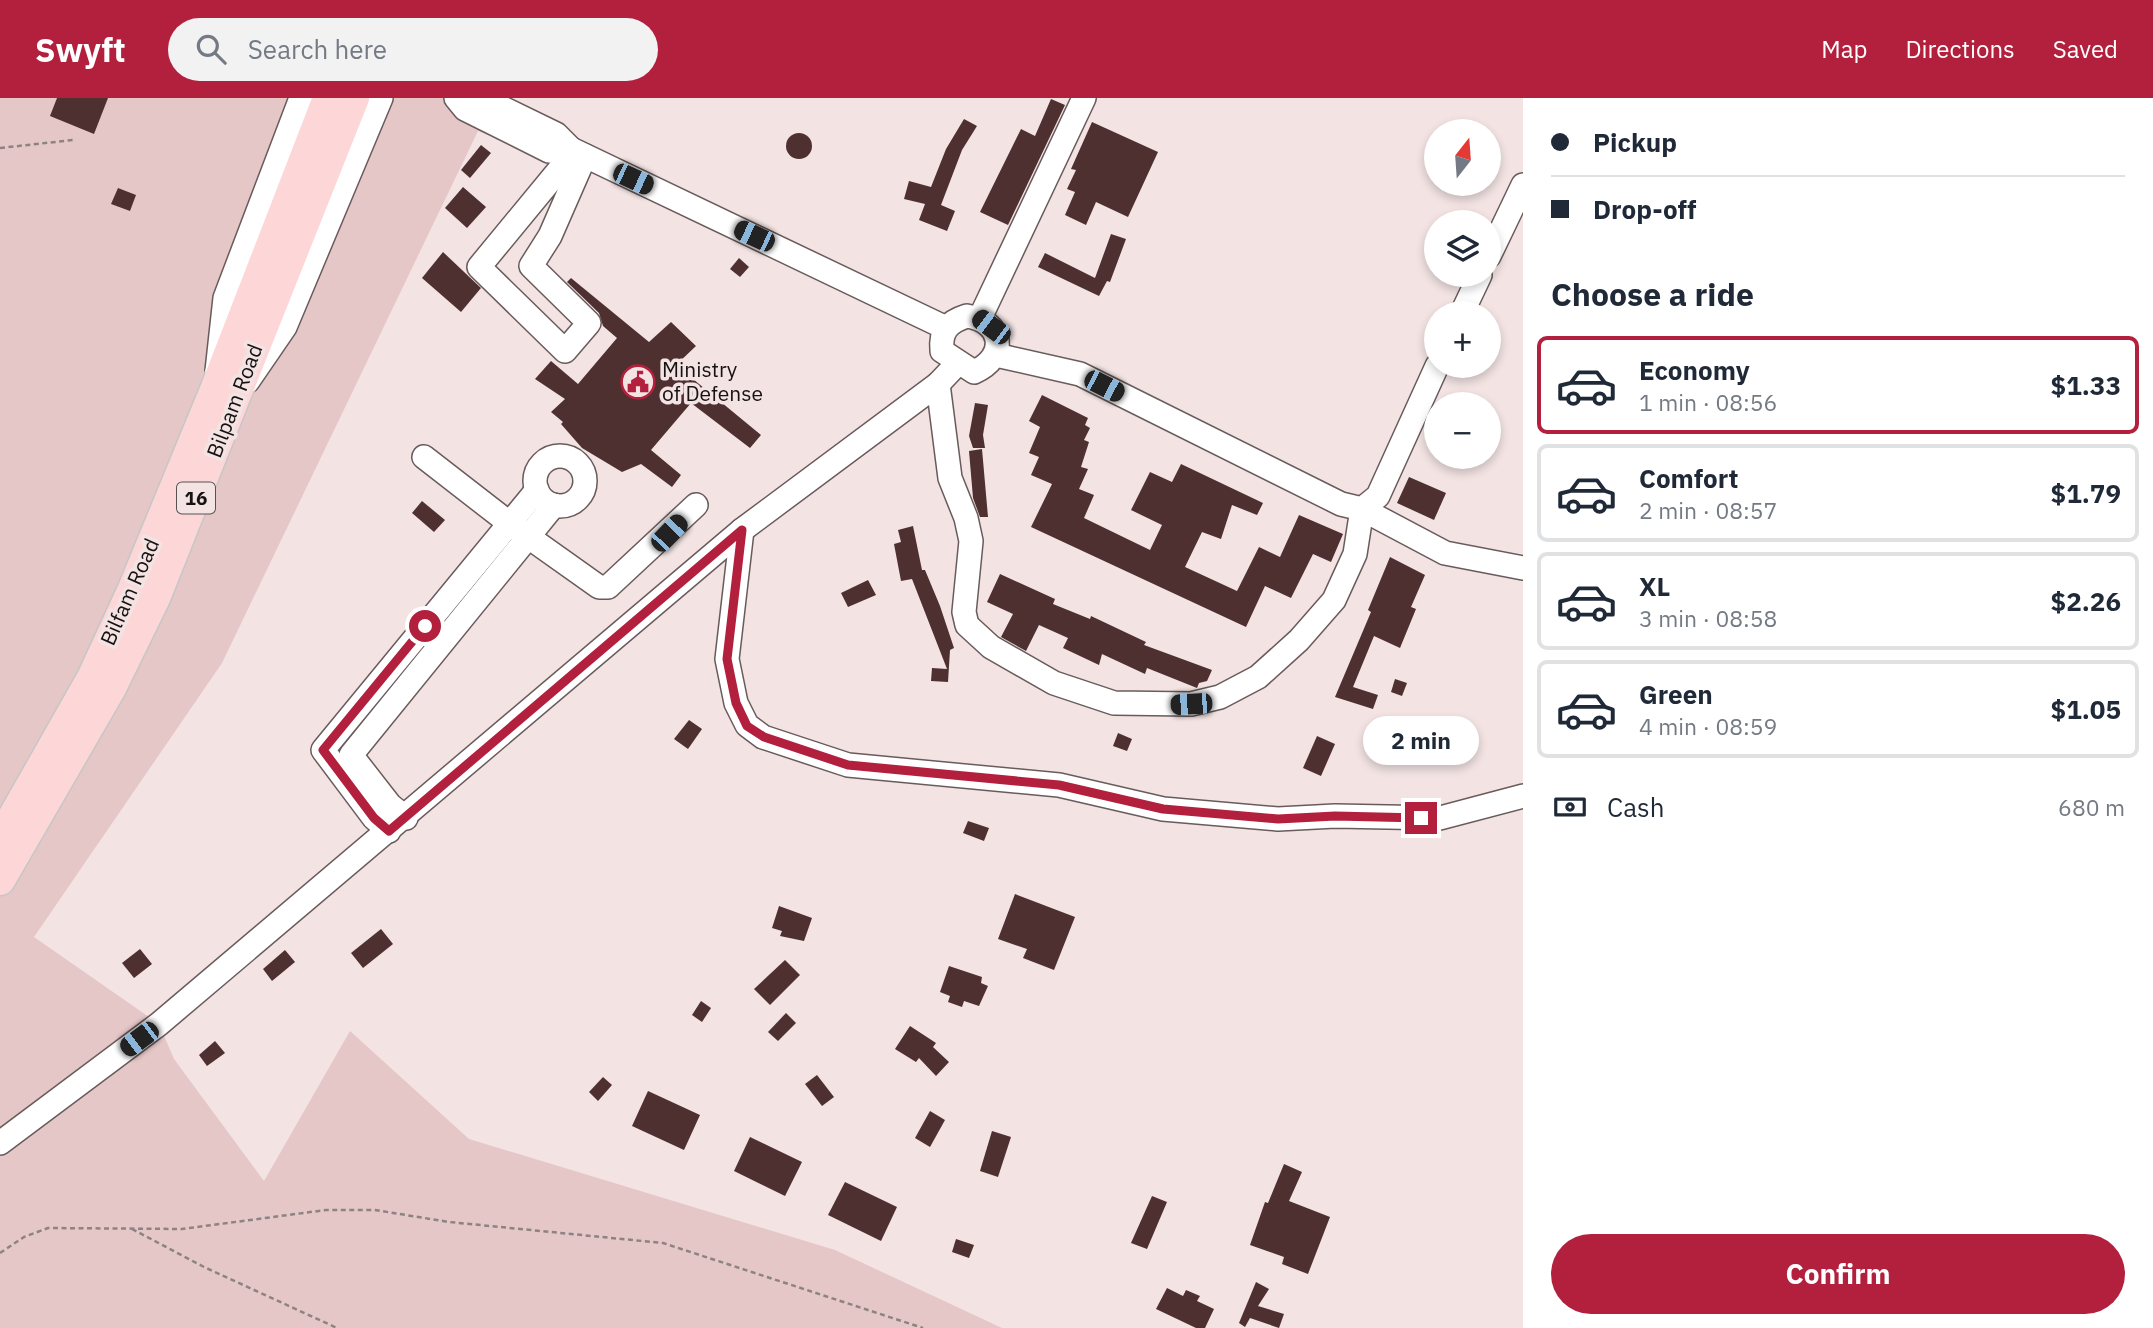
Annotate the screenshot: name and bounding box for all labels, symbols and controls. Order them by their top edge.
search box [168,18,658,81]
text: Swyft [35,28,126,71]
icon: search [192,30,230,68]
text: Search here [248,32,387,66]
text: Map [1821,33,1867,65]
text: Directions [1905,33,2015,65]
text: Saved [2053,33,2118,65]
north arrow [1424,119,1502,196]
map controls [1424,119,1501,469]
text: Pickup [1593,125,1677,159]
car [610,161,657,197]
text: Drop-off [1593,192,1696,226]
button: layers [1424,210,1501,287]
car [731,218,778,254]
text: Choose a ride [1551,273,1754,315]
button: + [1424,301,1501,378]
car [968,306,1015,348]
street label: Bilpam Road [200,340,269,462]
text: Economy [1639,353,1750,387]
icon: car [1555,354,1618,417]
place label: Ministry of Defense [662,355,763,407]
public building icon: Ministry of Defense [619,363,657,401]
car [1081,367,1128,405]
text: $1.33 [2051,368,2121,402]
text: 1 min · 08:56 [1639,387,1777,417]
button: − [1424,392,1501,469]
text: Comfort [1639,461,1738,495]
icon: car [1555,462,1618,525]
text: $1.79 [2051,476,2121,510]
road number: 16 [177,482,215,514]
text: 2 min · 08:57 [1639,495,1777,525]
car [647,511,692,555]
street label: Bilfam Road [93,534,165,649]
text: XL [1639,569,1670,603]
icon: car [1555,570,1618,633]
text: $2.26 [2051,584,2121,618]
text: 3 min · 08:58 [1639,603,1777,633]
route start [409,610,441,642]
text: Green [1639,677,1713,711]
icon: car [1555,678,1618,741]
car [1170,692,1213,716]
text: $1.05 [2051,692,2121,726]
text: 4 min · 08:59 [1639,711,1777,741]
callout: 2 min [1363,716,1479,766]
text: 2 min [1391,725,1451,755]
icon: cash [1551,788,1589,826]
text: Cash [1607,790,1664,824]
text: 680 m [2058,792,2125,822]
route end [1405,802,1437,834]
car [116,1018,163,1060]
button: Confirm [1551,1234,2125,1314]

